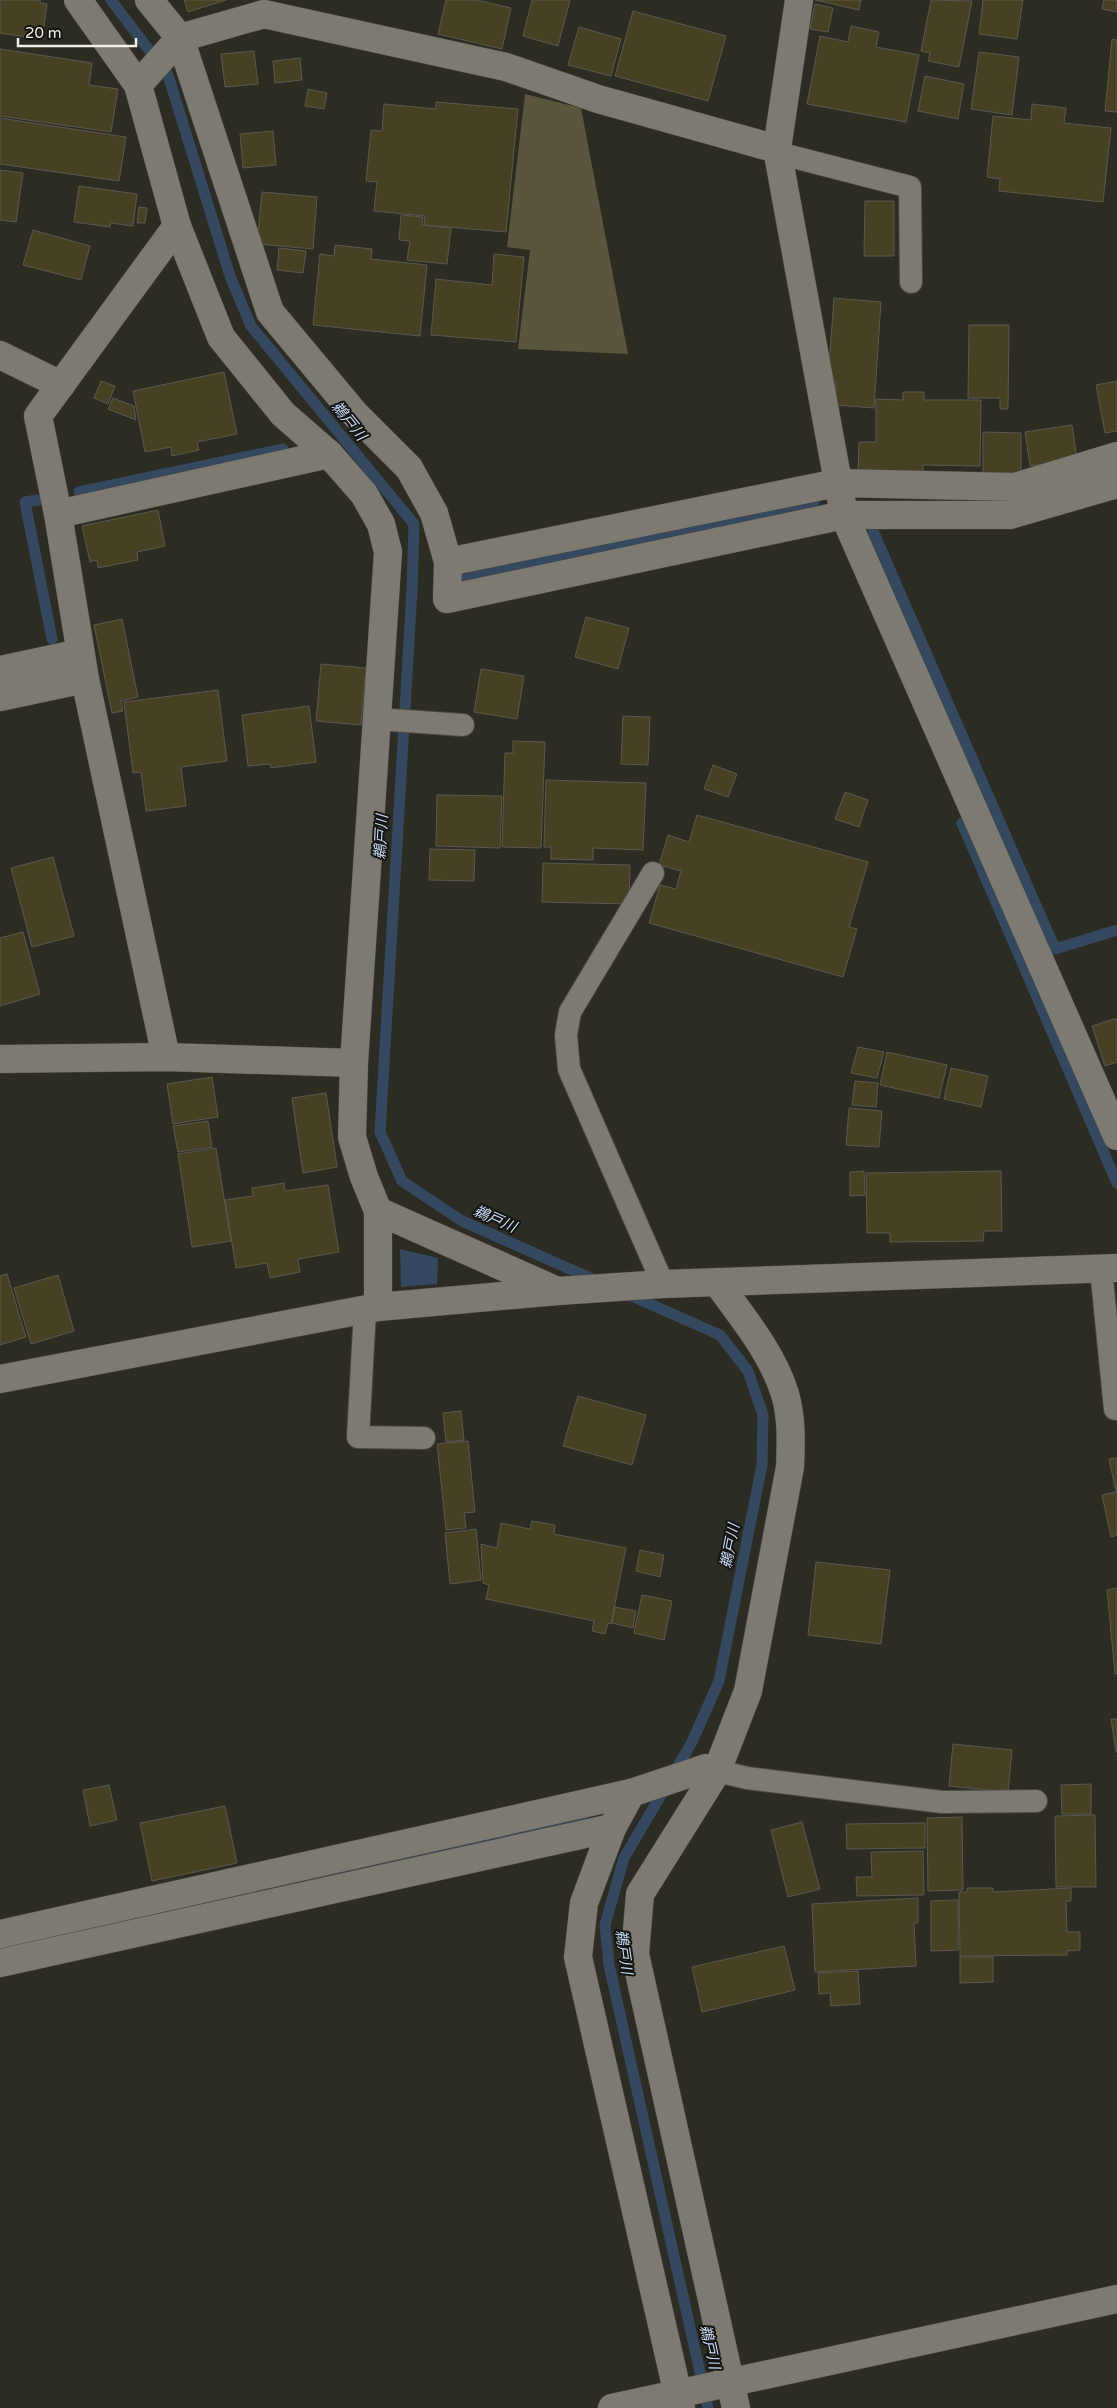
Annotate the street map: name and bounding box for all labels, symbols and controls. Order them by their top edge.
scale bar [18,15,135,47]
text: 20 m [25,24,62,42]
water label: 鵜戸川 [328,398,371,446]
water label: 鵜戸川 [371,812,391,860]
water label: 鵜戸川 [471,1202,521,1237]
water label: 鵜戸川 [717,1520,744,1570]
water label: 鵜戸川 [612,1928,636,1978]
water label: 鵜戸川 [696,2323,724,2373]

